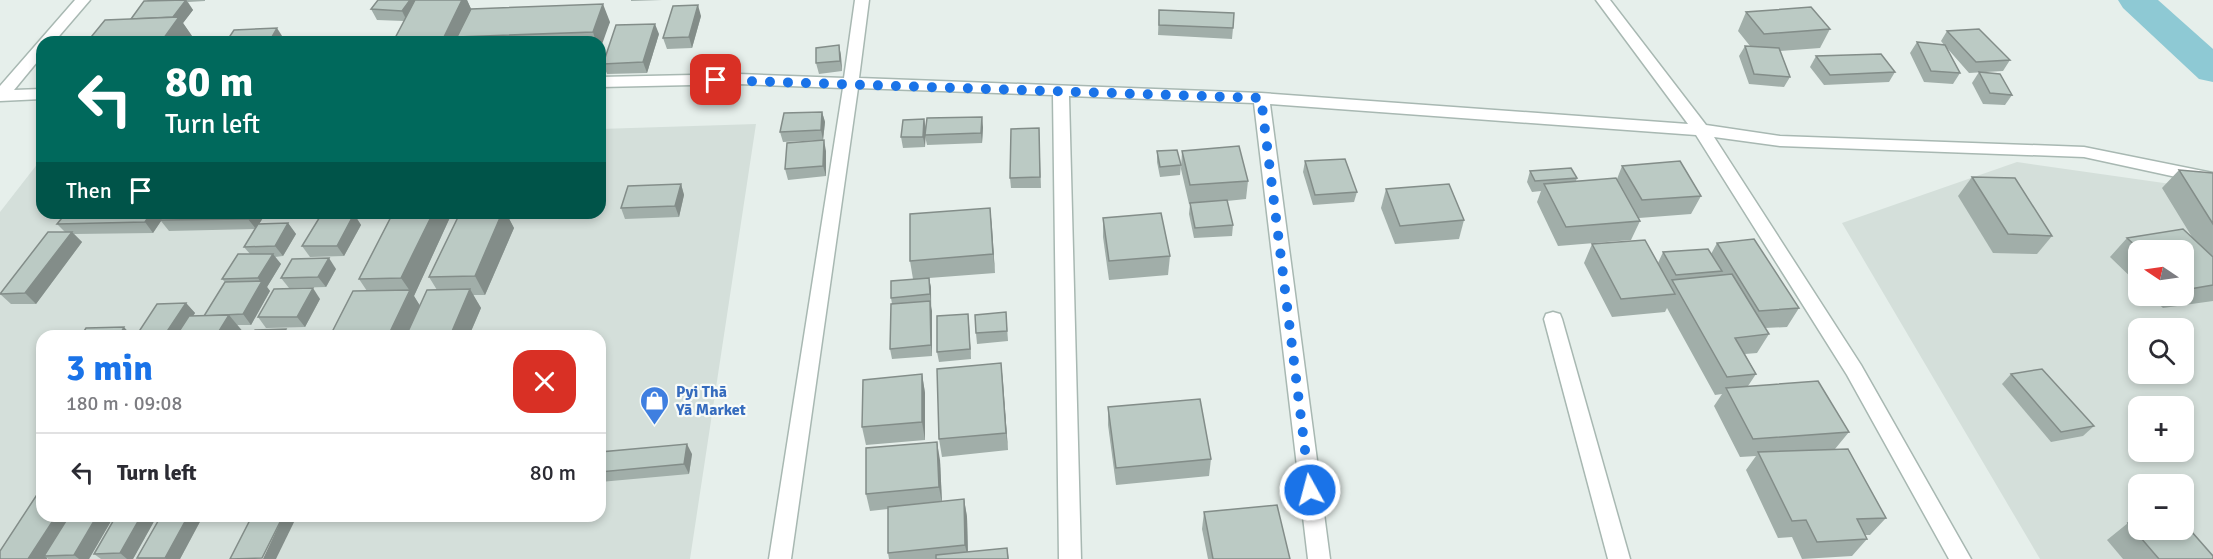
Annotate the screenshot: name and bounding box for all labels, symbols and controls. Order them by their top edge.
pin [690,54,741,105]
text: 80 m [165,57,254,108]
icon: left [66,60,144,138]
icon: arrive [699,63,732,96]
text: Turn left [165,108,260,141]
icon: arrive [124,174,157,207]
text: Then [66,177,112,204]
north arrow [2128,240,2194,306]
map controls [2128,240,2194,540]
button: search [2128,318,2194,384]
text: 3 min [66,346,153,391]
button: close [513,350,576,413]
place label: Pyi Thā Yā Market [675,382,746,420]
shop icon: Pyi Thā Yā Market [639,384,671,426]
text: 180 m · 09:08 [66,391,182,416]
button: + [2128,396,2194,462]
icon: left [66,456,99,489]
position arrow [1278,458,1342,522]
text: Turn left [117,459,197,486]
text: 80 m [530,459,576,486]
button: − [2128,474,2194,540]

